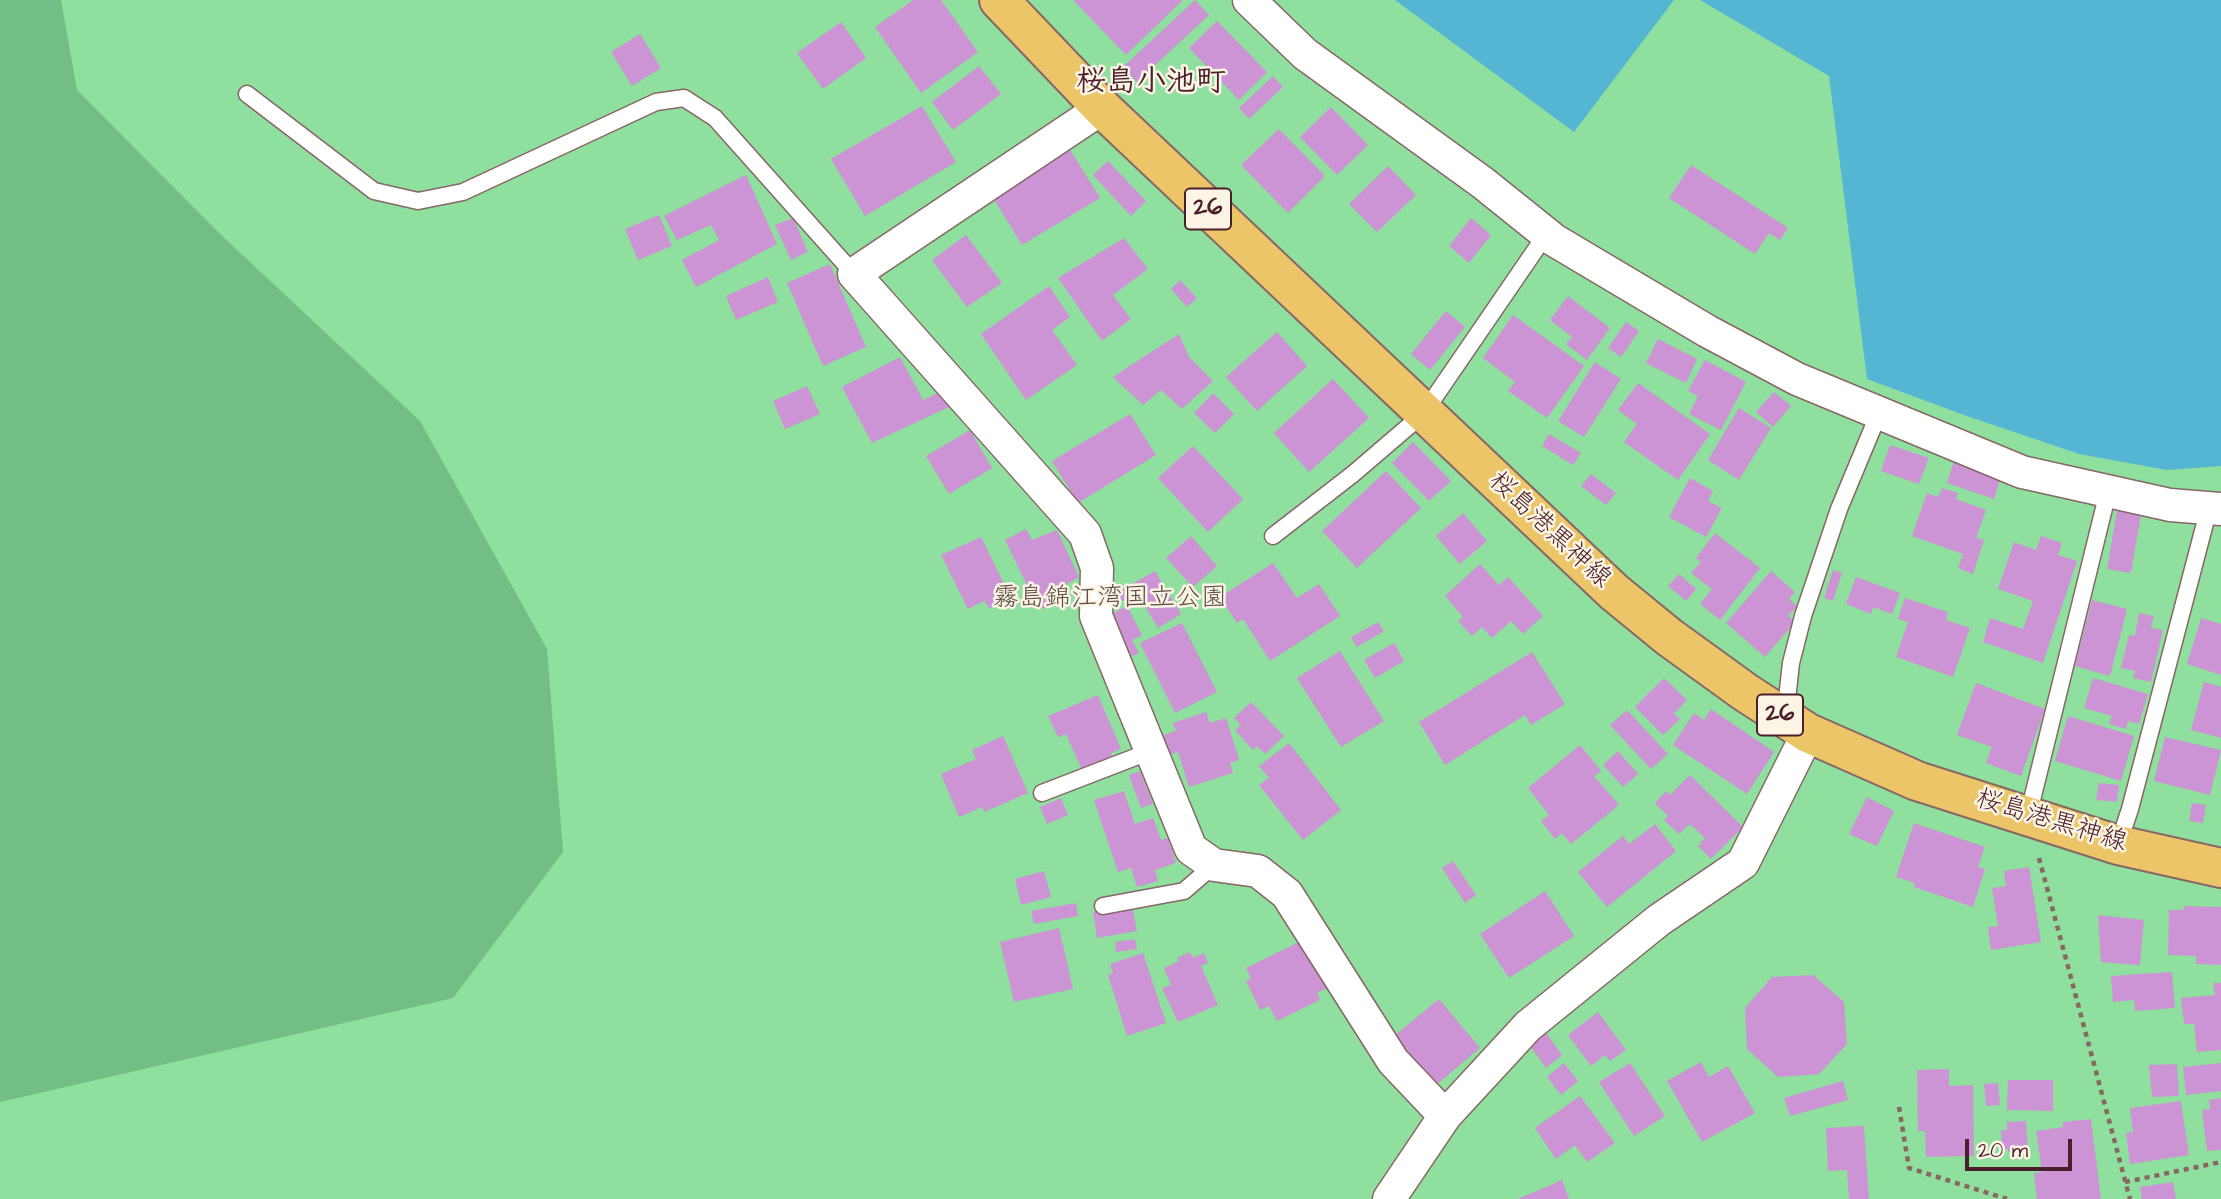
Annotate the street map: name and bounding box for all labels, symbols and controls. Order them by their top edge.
district label: 桜島小池町 [1076,66,1226,102]
road number: 26 [1185,188,1231,230]
street label: 桜島港黒神線 [1481,466,1617,596]
park label: 霧島錦江湾国立公園 [993,584,1227,616]
road number: 26 [1757,694,1803,736]
street label: 桜島港黒神線 [1972,784,2130,860]
scale bar [1969,1126,2076,1170]
text: 20 m [1978,1136,2028,1165]

